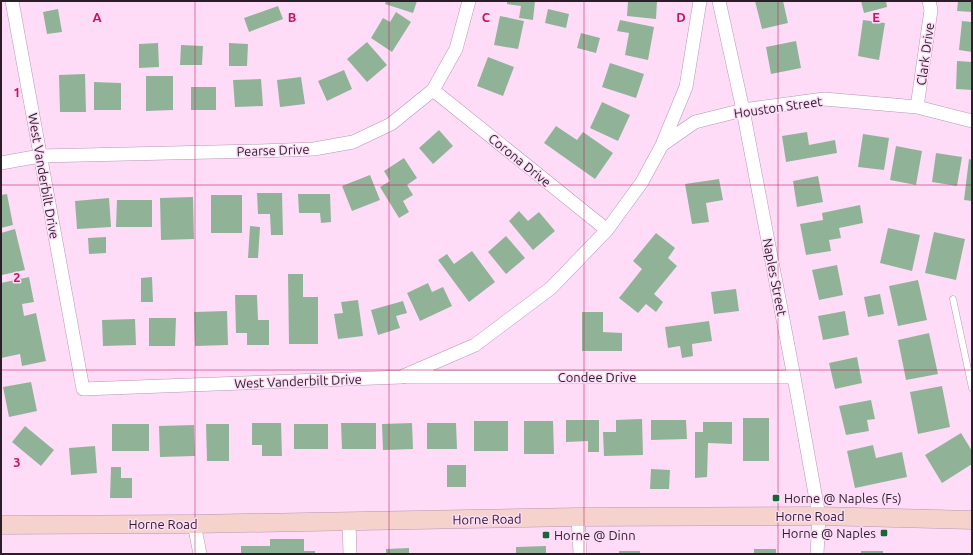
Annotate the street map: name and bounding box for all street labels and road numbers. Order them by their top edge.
street label: Clark Drive [914,22,936,86]
street label: Houston Street [733,94,823,120]
street label: West Vanderbilt Drive [26,112,62,240]
street label: Corona Drive [486,131,554,189]
street label: Pearse Drive [236,142,310,158]
street label: Naples Street [761,237,789,317]
street label: Condee Drive [558,370,636,384]
street label: West Vanderbilt Drive [234,372,362,390]
street label: Horne Road [775,509,845,523]
street label: Horne Road [452,511,522,527]
street label: Horne Road [128,517,198,531]

